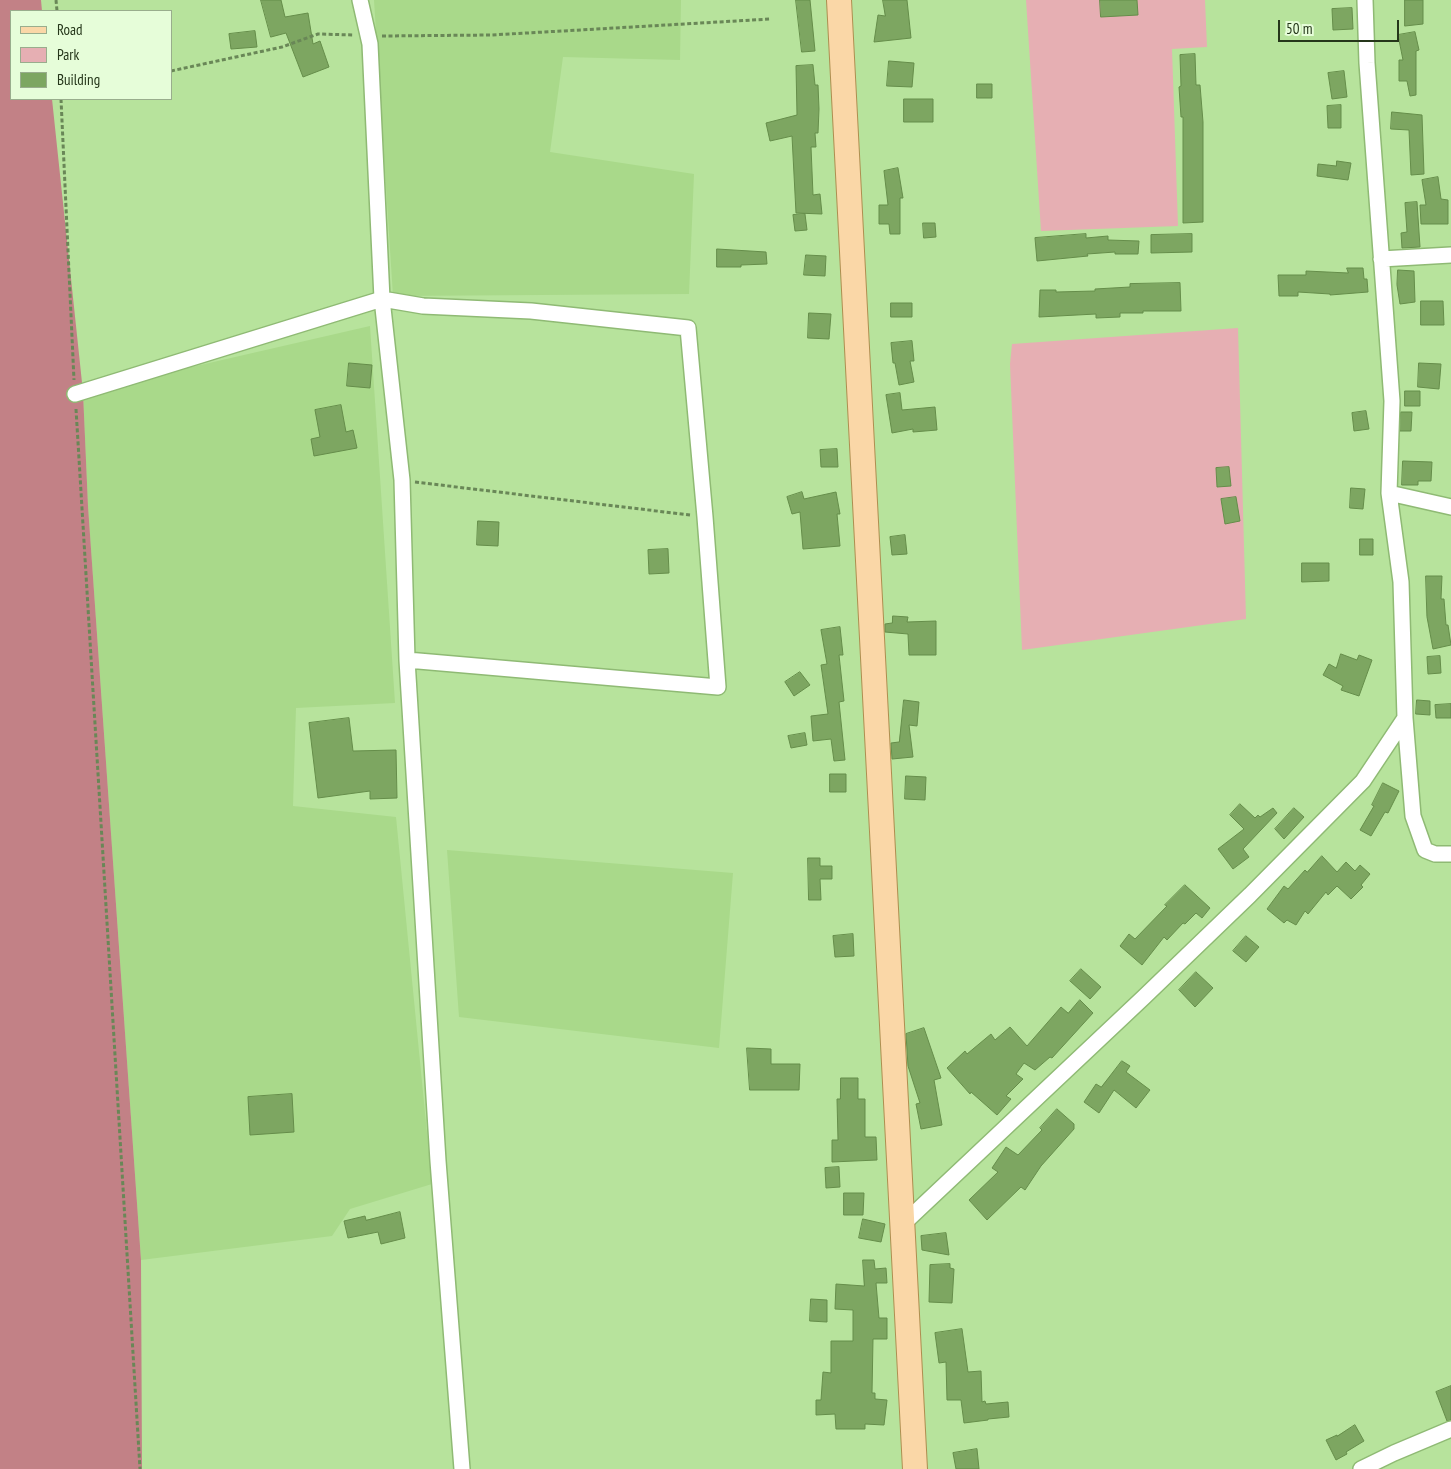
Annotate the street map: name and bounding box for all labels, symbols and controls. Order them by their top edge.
legend [10,10,172,100]
scale bar [1281,10,1402,42]
text: 50 m [1286,19,1312,38]
text: Road [57,20,83,39]
text: Park [57,45,79,64]
text: Building [57,70,100,89]

